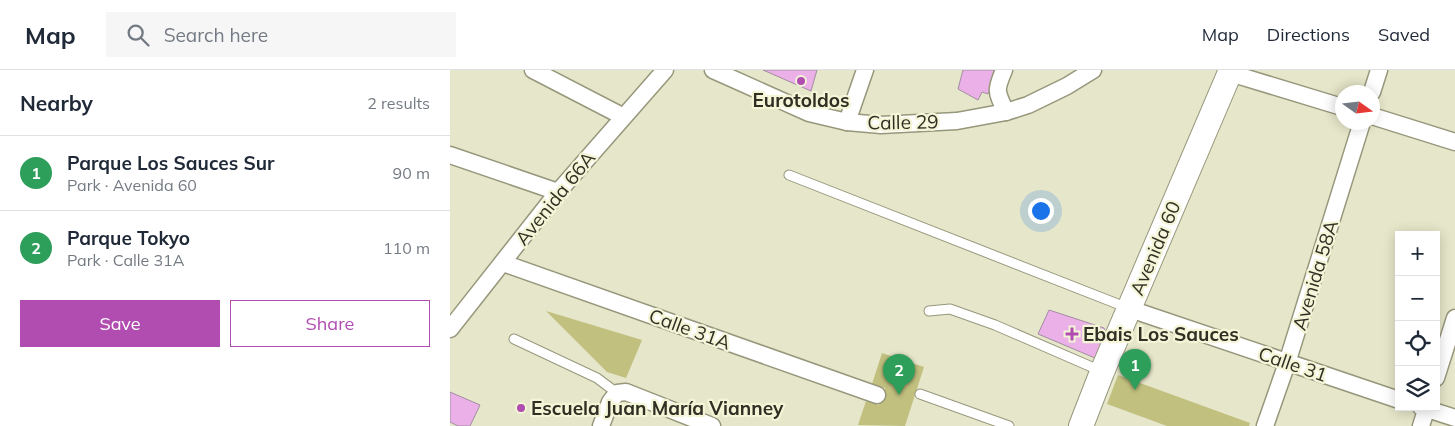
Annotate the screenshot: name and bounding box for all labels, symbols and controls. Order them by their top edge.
search box [106,12,456,57]
text: Map [25,20,76,50]
icon: search [124,21,152,49]
text: Search here [164,23,268,47]
text: Map [1202,23,1239,46]
text: Directions [1267,23,1350,46]
text: Saved [1378,23,1430,46]
marker: Eurotoldos [795,75,807,87]
north arrow [1335,85,1380,130]
place label: Eurotoldos [753,88,849,112]
text: Nearby [20,90,93,116]
text: 2 results [367,93,430,113]
street label: Calle 29 [867,109,939,135]
street label: Avenida 66A [510,146,600,250]
text: Parque Los Sauces Sur [67,151,274,175]
text: 1 [31,163,41,183]
text: 90 m [393,163,430,183]
text: Park · Avenida 60 [67,175,197,195]
street label: Avenida 60 [1124,197,1186,299]
your location [1028,198,1054,224]
street label: Avenida 58A [1287,217,1343,333]
text: Parque Tokyo [67,226,190,250]
map controls [1395,231,1440,411]
button: + [1395,231,1440,276]
text: 2 [31,238,41,258]
text: 110 m [383,238,430,258]
text: Park · Calle 31A [67,250,184,270]
button: − [1395,276,1440,321]
button: Save [20,300,220,347]
button: Share [230,300,430,347]
street label: Calle 31A [646,303,734,355]
button: locate [1395,321,1440,366]
place label: Ebais Los Sauces [1083,322,1239,346]
marker: Ebais Los Sauces [1065,327,1079,341]
street label: Calle 31 [1255,341,1331,387]
pin: 1 [1119,349,1151,390]
pin: 2 [883,354,915,395]
button: layers [1395,366,1440,411]
place label: Escuela Juan María Vianney [531,396,784,420]
marker: Escuela Juan María Vianney [515,402,527,414]

